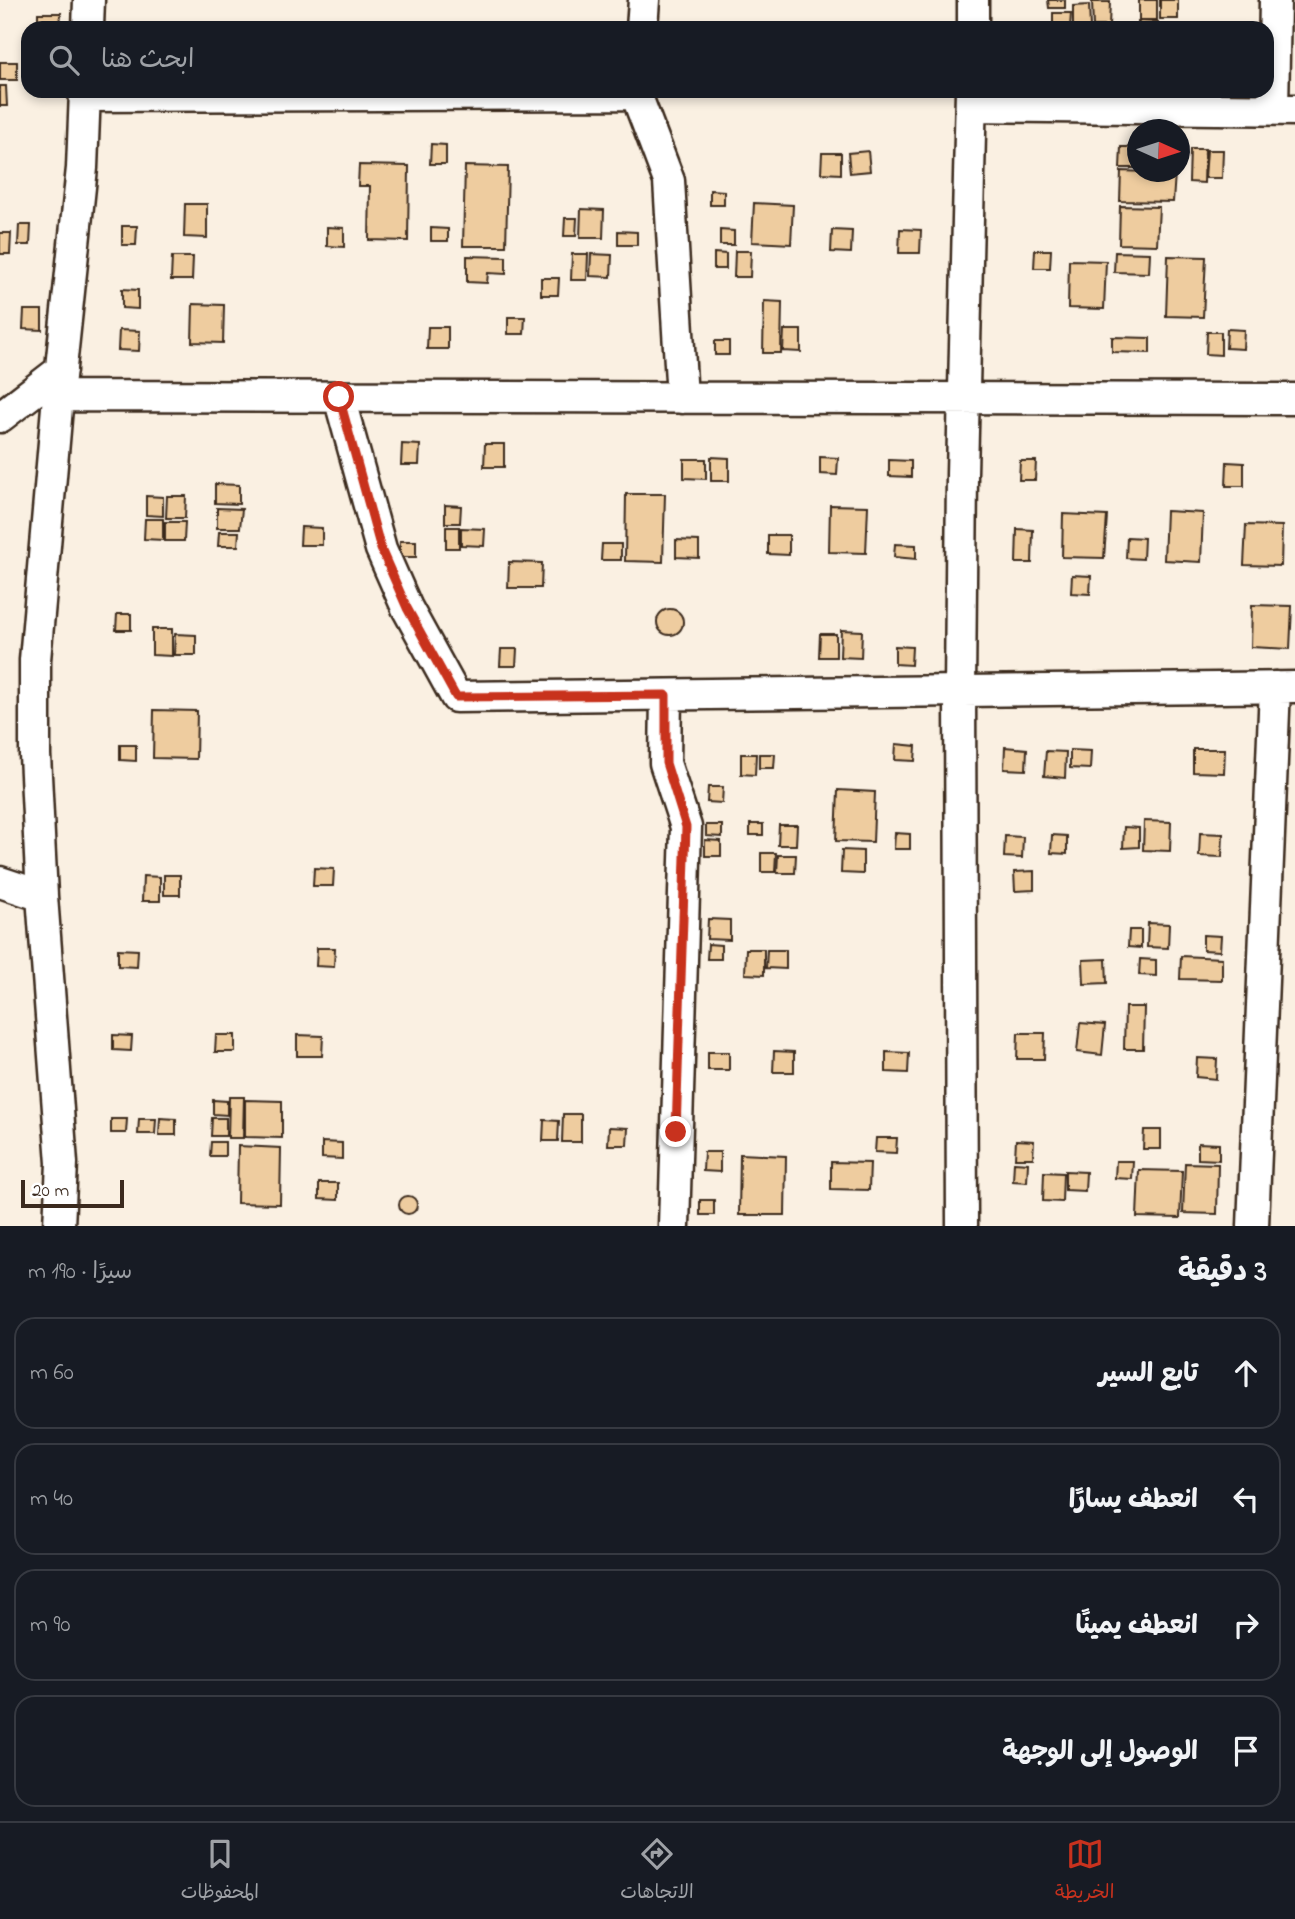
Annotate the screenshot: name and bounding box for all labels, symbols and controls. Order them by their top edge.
search box [21,21,1274,98]
icon: search [45,41,83,79]
text: ابحث هنا [101,42,194,80]
north arrow [1127,119,1190,182]
route start [323,381,354,412]
route end [660,1116,691,1147]
scale bar [21,1177,124,1209]
text: 20 m [32,1178,69,1205]
text: 3 دقيقة [1178,1251,1267,1295]
text: سيرًا · 190 m [28,1256,132,1289]
icon: ahead [1227,1354,1265,1392]
text: تابع السير [1099,1356,1198,1394]
text: 60 m [30,1357,74,1390]
icon: left [1227,1480,1265,1518]
text: انعطف يسارًا [1069,1482,1198,1520]
text: 40 m [30,1483,73,1516]
icon: right [1227,1606,1265,1644]
text: انعطف يمينًا [1075,1608,1198,1646]
text: 90 m [30,1609,70,1642]
icon: arrive [1227,1732,1265,1770]
text: الوصول إلى الوجهة [1002,1734,1198,1772]
tab: المحفوظات [181,1835,259,1908]
tab: الاتجاهات [620,1835,694,1908]
tab: الخريطة [1055,1835,1114,1908]

